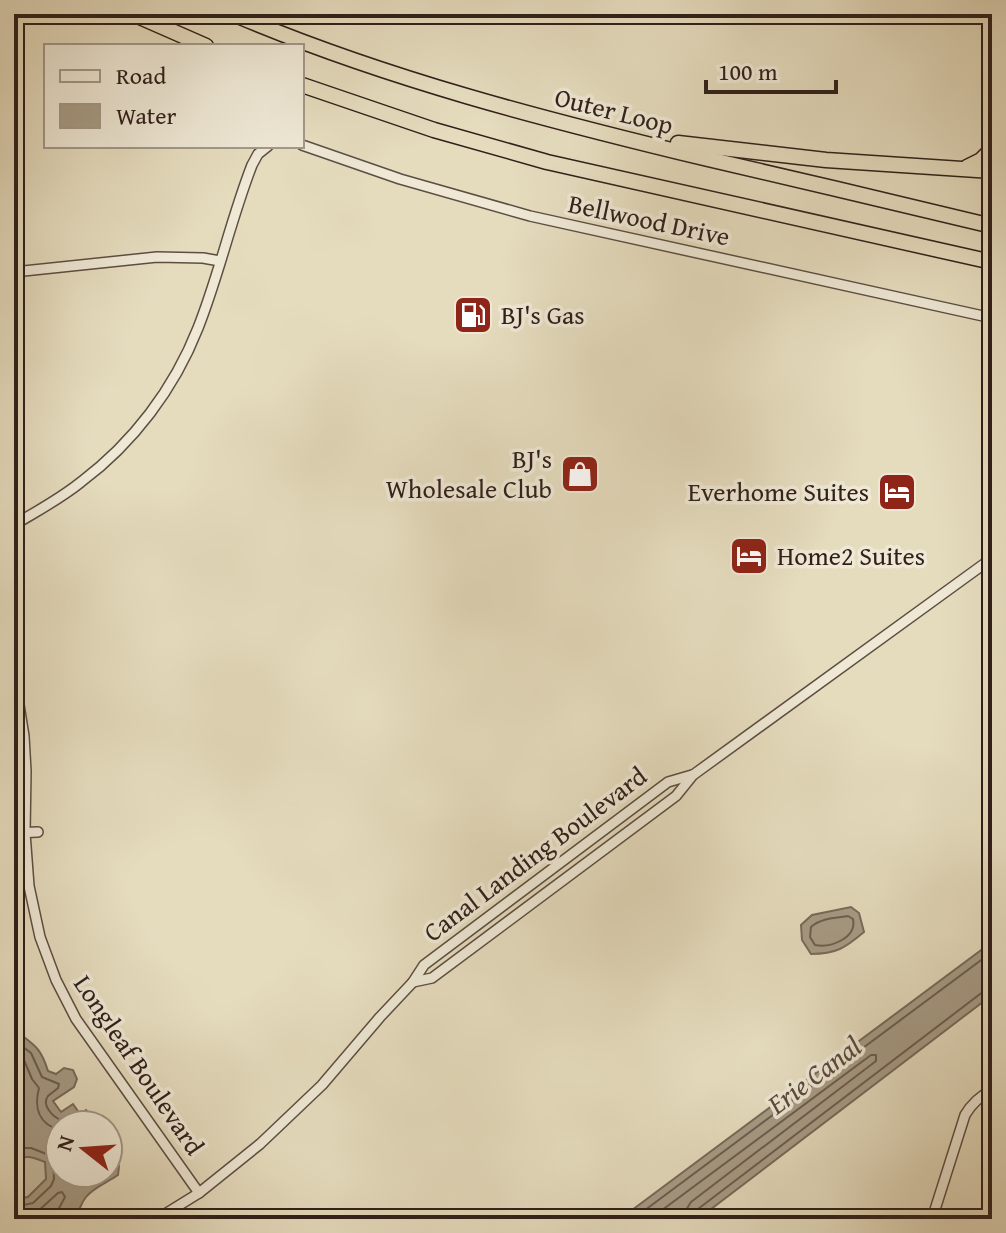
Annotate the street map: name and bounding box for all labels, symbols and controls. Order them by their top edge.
legend [44,44,304,148]
scale bar [706,44,836,94]
text: 100 m [718,54,778,89]
text: Road [116,58,166,93]
street label: Outer Loop [551,77,678,144]
text: Water [116,98,177,133]
street label: Bellwood Drive [565,183,733,256]
fuel station icon: BJ's Gas [452,294,494,336]
place label: BJ's Gas [501,295,585,334]
place label: BJ's Wholesale Club [386,439,552,508]
shop icon: BJ's Wholesale Club [559,453,601,495]
hotel icon: Everhome Suites [876,471,918,513]
place label: Everhome Suites [688,472,869,511]
hotel icon: Home2 Suites [728,535,770,577]
place label: Home2 Suites [777,536,925,575]
street label: Canal Landing Boulevard [415,756,655,951]
street label: Longleaf Boulevard [65,967,214,1163]
water label: Erie Canal [757,1026,869,1124]
north arrow [44,1109,124,1189]
text: N [47,1131,82,1155]

